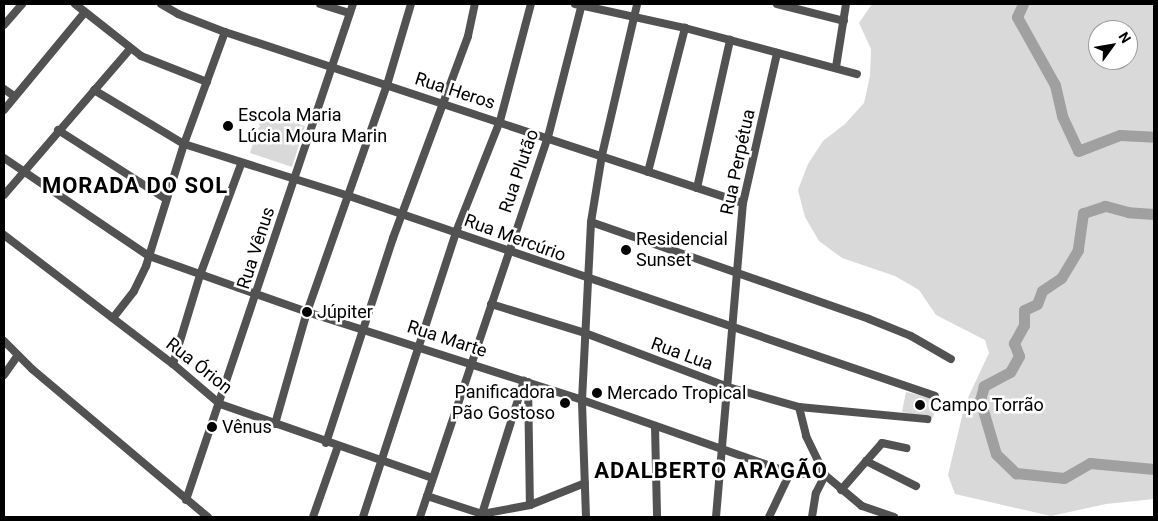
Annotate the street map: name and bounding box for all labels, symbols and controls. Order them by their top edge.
north arrow [1088,20,1138,70]
text: N [1115,29,1134,46]
street label: Rua Heros [412,68,498,114]
place label: Escola Maria Lúcia Moura Marin [238,105,387,148]
street label: Rua Perpétua [716,107,760,217]
marker: Escola Maria Lúcia Moura Marin [222,120,234,132]
street label: Rua Plutão [495,126,543,216]
district label: MORADA DO SOL [40,173,230,199]
street label: Rua Vênus [233,204,279,292]
street label: Rua Mercúrio [461,210,569,266]
place label: Residencial Sunset [636,229,728,272]
marker: Residencial Sunset [620,244,632,256]
place label: Júpiter [317,301,373,323]
marker: Júpiter [301,306,313,318]
street label: Rua Marte [404,316,490,362]
street label: Rua Órion [161,333,237,399]
street label: Rua Lua [648,333,716,375]
place label: Panificadora Pão Gostoso [452,382,555,424]
place label: Mercado Tropical [607,382,747,404]
marker: Mercado Tropical [591,387,603,399]
place label: Campo Torrão [930,394,1044,416]
marker: Panificadora Pão Gostoso [559,397,571,409]
marker: Campo Torrão [914,399,926,411]
place label: Vênus [222,416,272,438]
marker: Vênus [206,421,218,433]
district label: ADALBERTO ARAGÃO [592,458,830,484]

